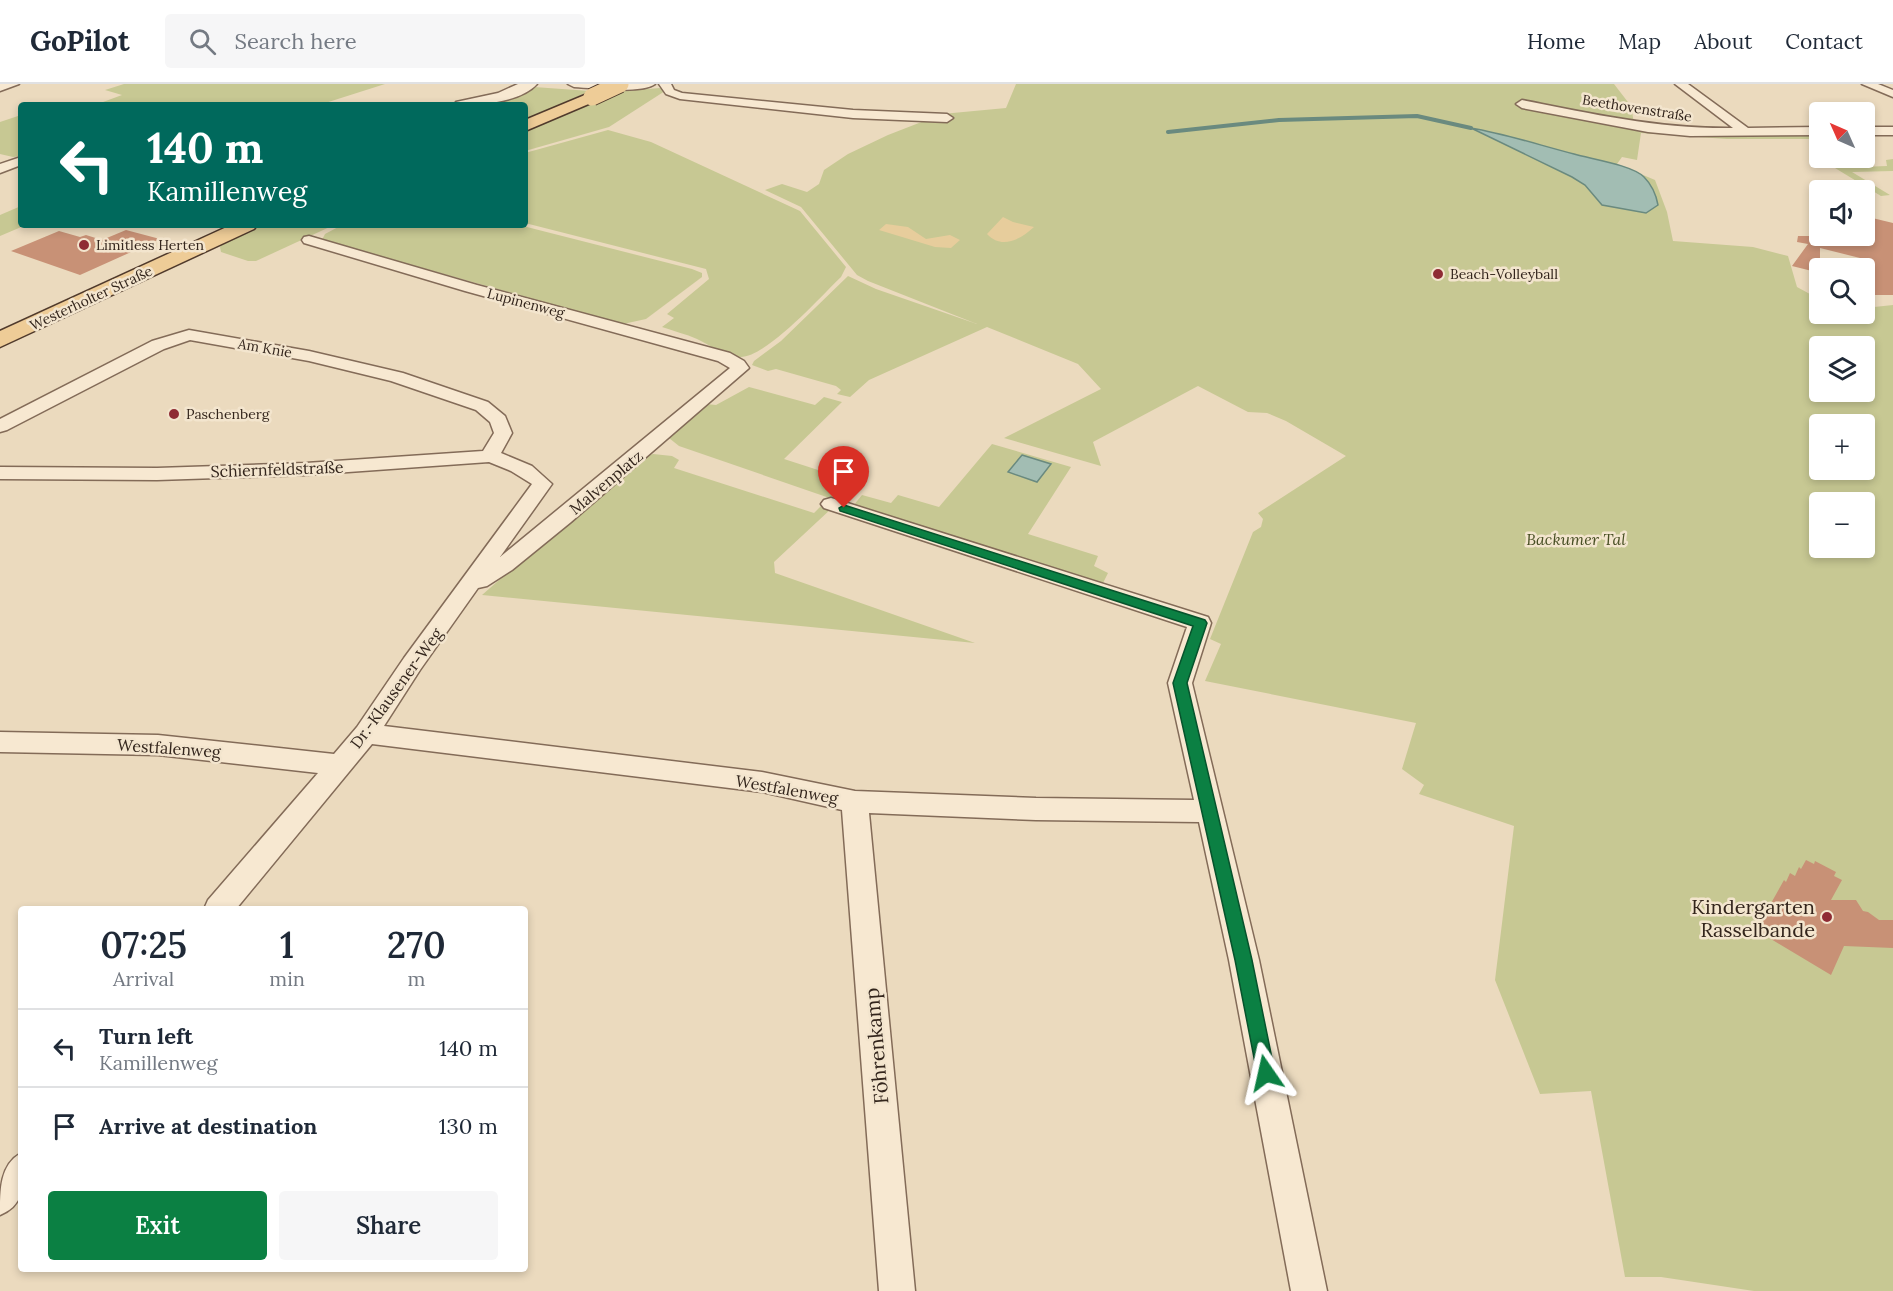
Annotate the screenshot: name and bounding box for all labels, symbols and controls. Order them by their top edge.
search box [165,14,585,68]
text: GoPilot [30,23,129,59]
icon: search [186,25,219,58]
text: Search here [234,27,357,55]
text: Home [1527,28,1585,55]
text: Map [1618,28,1661,55]
text: About [1694,28,1752,55]
text: Contact [1785,28,1863,55]
street label: Beethovenstraße [1581,90,1694,126]
north arrow [1809,102,1875,168]
map controls [1809,102,1875,558]
text: 140 m [147,121,263,175]
icon: left [48,126,126,204]
text: Kamillenweg [147,174,307,208]
button: sound [1809,180,1875,246]
place label: Limitless Herten [96,236,205,254]
marker: Limitless Herten [77,238,91,252]
button: search [1809,258,1875,324]
street label: Westerholter Straße [27,262,156,334]
place label: Beach-Volleyball [1450,265,1558,283]
marker: Beach-Volleyball [1431,267,1445,281]
street label: Lupinenweg [485,284,567,322]
street label: Am Knie [236,334,294,362]
button: layers [1809,336,1875,402]
place label: Paschenberg [186,405,270,423]
marker: Paschenberg [167,407,181,421]
button: + [1809,414,1875,480]
street label: Malvenplatz [565,445,647,519]
pin [818,446,869,508]
icon: arrive [827,455,860,488]
street label: Schiernfeldstraße [210,457,344,481]
button: − [1809,492,1875,558]
park label: Backumer Tal [1526,529,1626,549]
street label: Dr.-Klausener-Weg [346,623,447,752]
street label: Westfalenweg [117,734,223,762]
street label: Westfalenweg [734,770,841,808]
place label: Kindergarten Rasselbande [1691,894,1815,942]
marker: Kindergarten Rasselbande [1820,910,1834,924]
text: 07:25 [100,922,187,968]
text: 1 [280,922,294,968]
text: 270 [387,922,446,968]
text: Arrival [113,966,174,991]
text: min [269,966,305,991]
text: m [407,966,425,991]
street label: Föhrenkamp [858,987,894,1105]
text: Turn left [99,1022,193,1050]
icon: left [48,1032,81,1065]
text: 140 m [439,1034,498,1062]
position arrow [1234,1041,1298,1105]
text: Kamillenweg [99,1050,218,1075]
icon: arrive [48,1110,81,1143]
text: Arrive at destination [99,1112,317,1140]
text: 130 m [439,1112,498,1140]
button: Exit [48,1191,267,1260]
button: Share [279,1191,498,1260]

